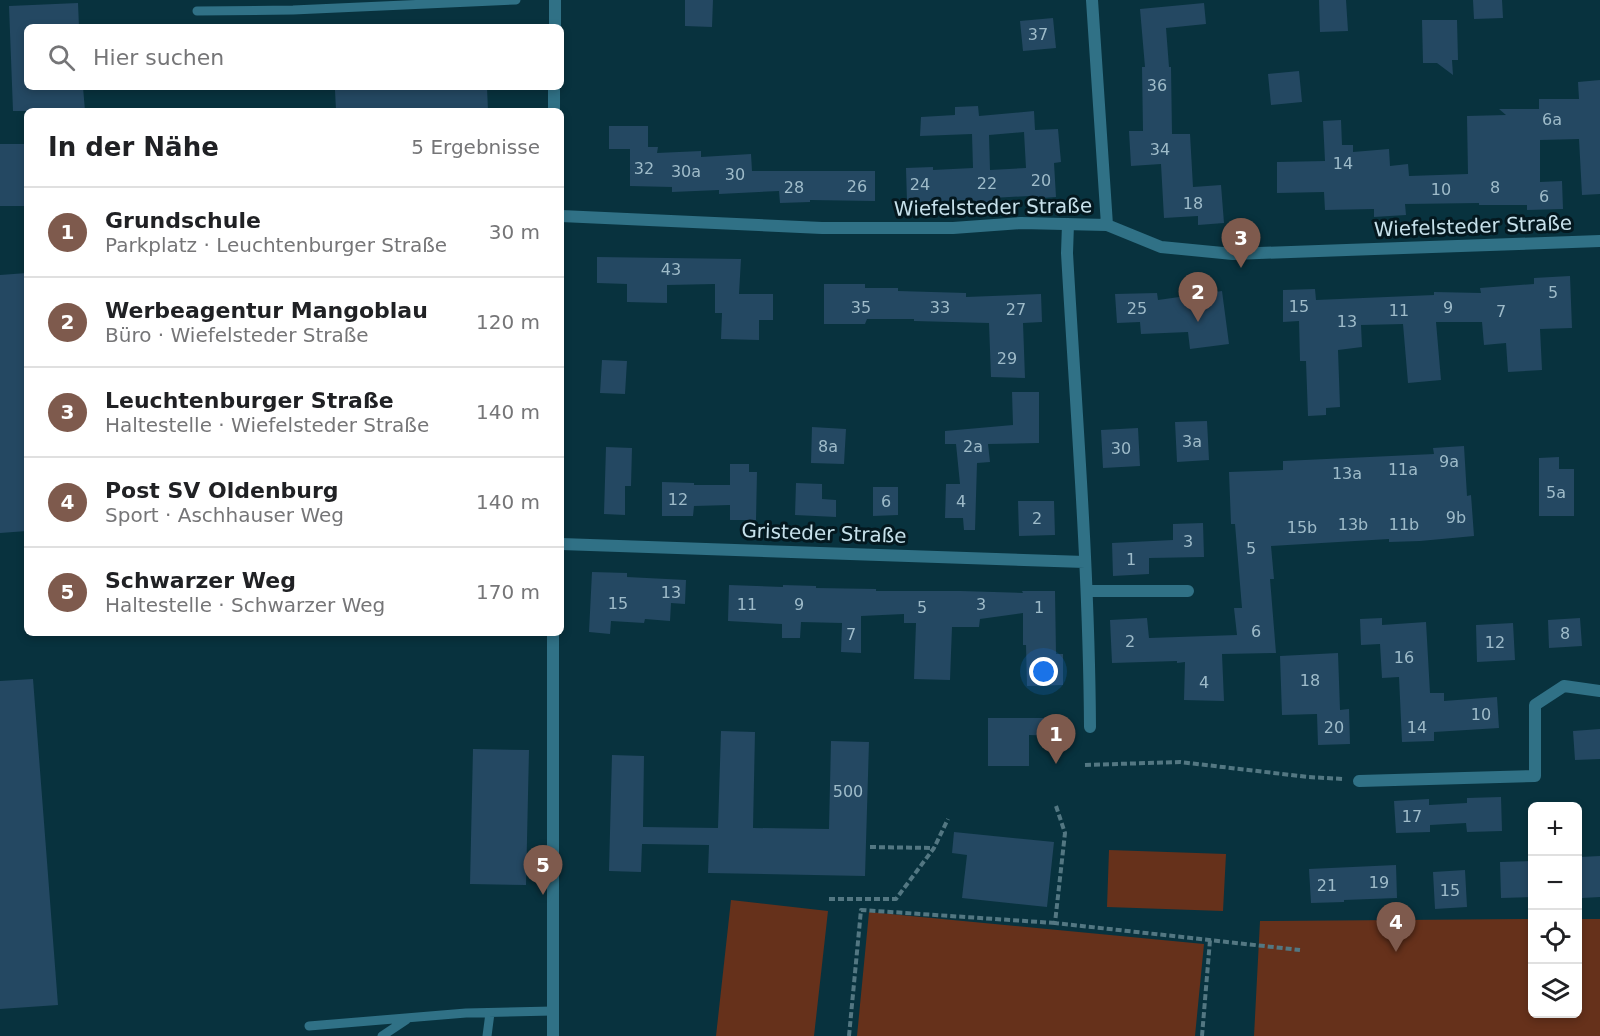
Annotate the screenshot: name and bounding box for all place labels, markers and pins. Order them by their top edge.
pin: 3 [1222,218,1260,268]
pin: 2 [1178,272,1218,322]
pin: 1 [1036,714,1076,764]
pin: 5 [524,846,562,895]
pin: 4 [1376,902,1416,952]

